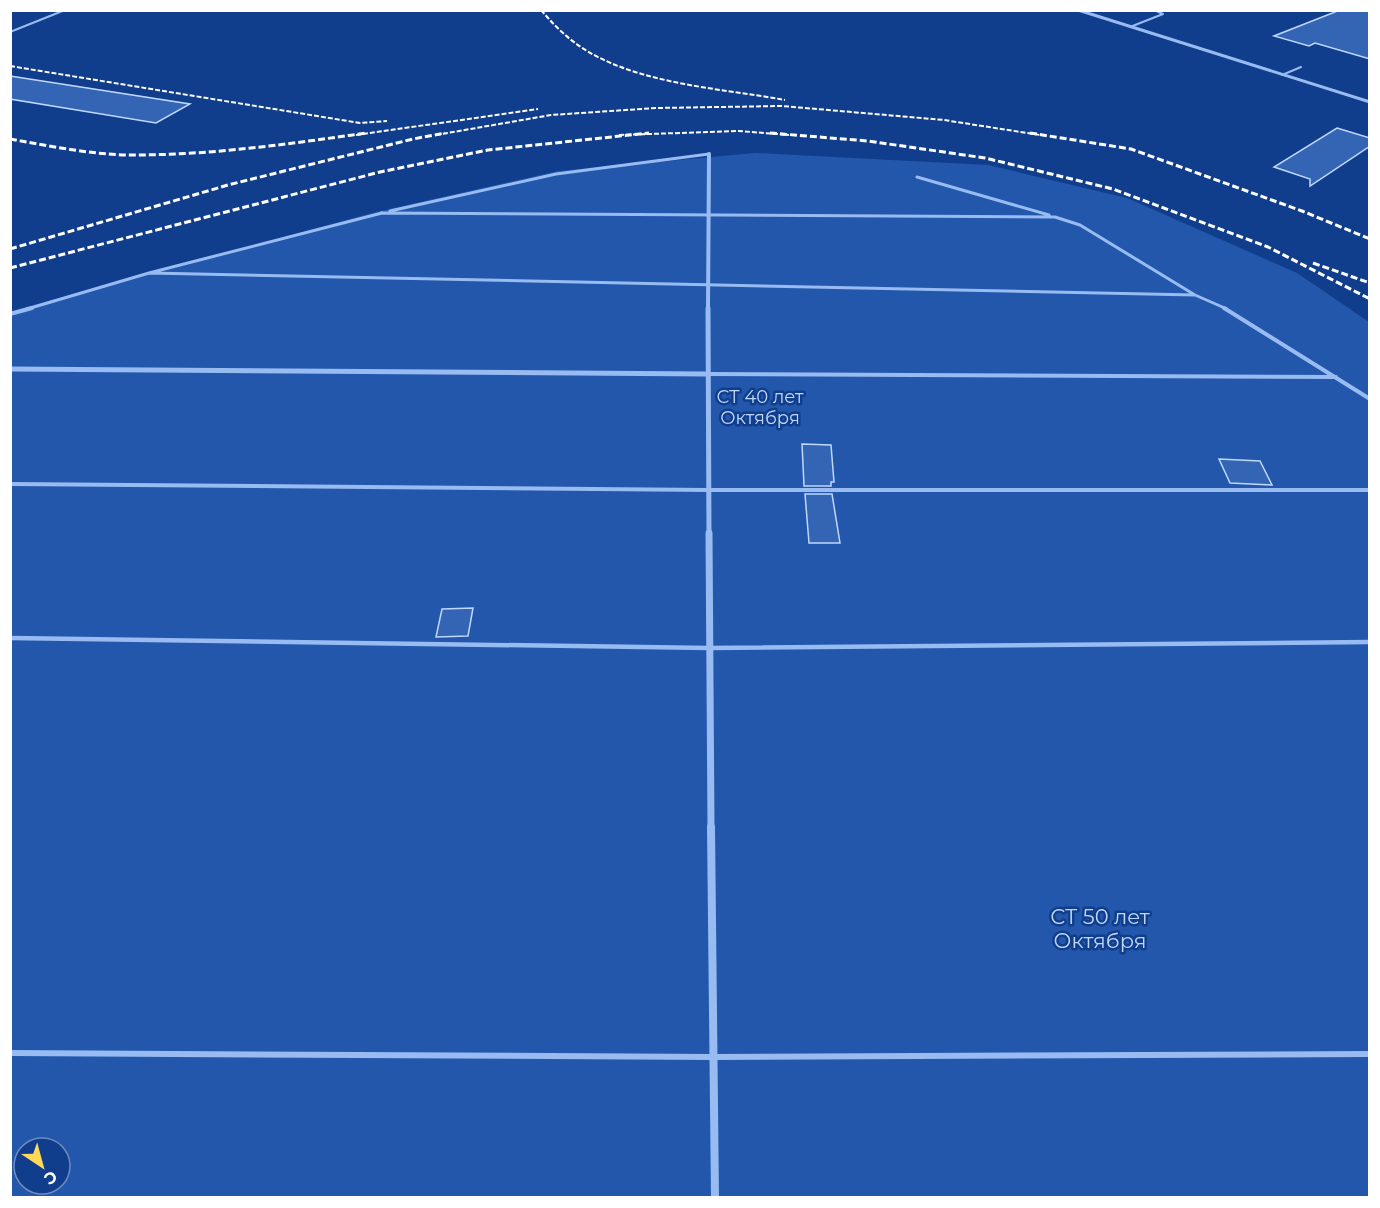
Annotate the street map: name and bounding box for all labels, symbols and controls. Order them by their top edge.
park label: СТ 40 лет Октября [716,386,804,429]
park label: СТ 50 лет Октября [1050,904,1150,953]
north arrow [12,1136,72,1196]
text: С [40,1167,61,1189]

